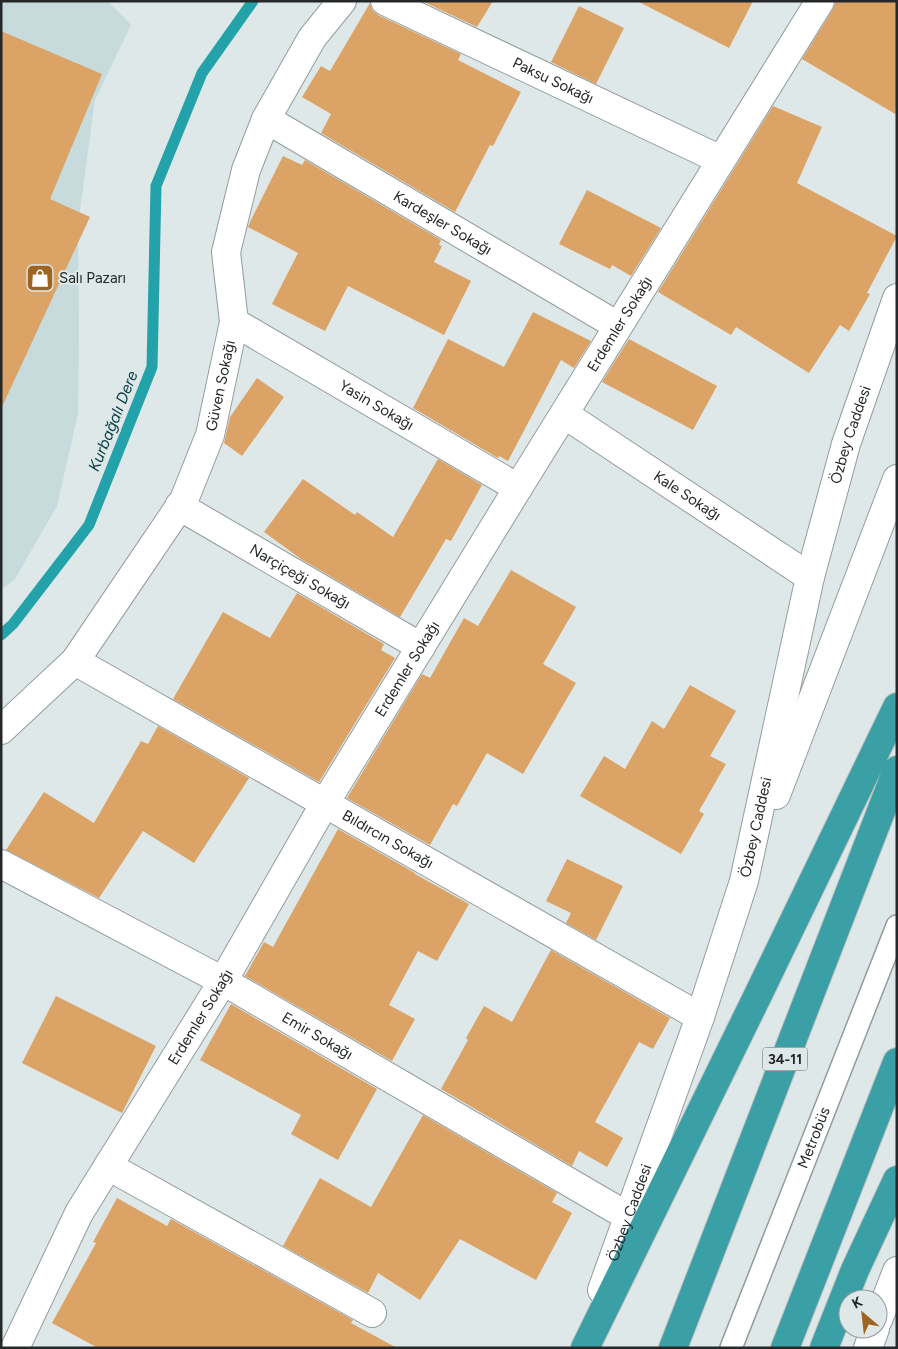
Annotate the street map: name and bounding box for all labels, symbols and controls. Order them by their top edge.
street label: Paksu Sokağı [510,54,597,107]
street label: Kardeşler Sokağı [390,187,495,259]
shop icon: Salı Pazarı [25,263,55,293]
place label: Salı Pazarı [59,269,126,287]
street label: Erdemler Sokağı [583,273,656,375]
street label: Güven Sokağı [202,338,239,433]
water label: Kurbağalı Dere [84,368,142,474]
street label: Yasin Sokağı [336,376,417,434]
street label: Özbey Caddesi [827,383,875,486]
street label: Kale Sokağı [650,467,724,524]
street label: Narçiçeği Sokağı [246,540,353,613]
street label: Erdemler Sokağı [371,618,443,720]
street label: Özbey Caddesi [736,775,775,879]
street label: Bıldırcın Sokağı [339,806,437,872]
street label: Erdemler Sokağı [164,966,237,1068]
street label: Emir Sokağı [279,1008,356,1063]
road number: 34-11 [762,1048,808,1070]
street label: Metrobüs [794,1104,834,1171]
street label: Özbey Caddesi [604,1162,655,1264]
north arrow [838,1289,888,1339]
text: K [849,1293,866,1313]

